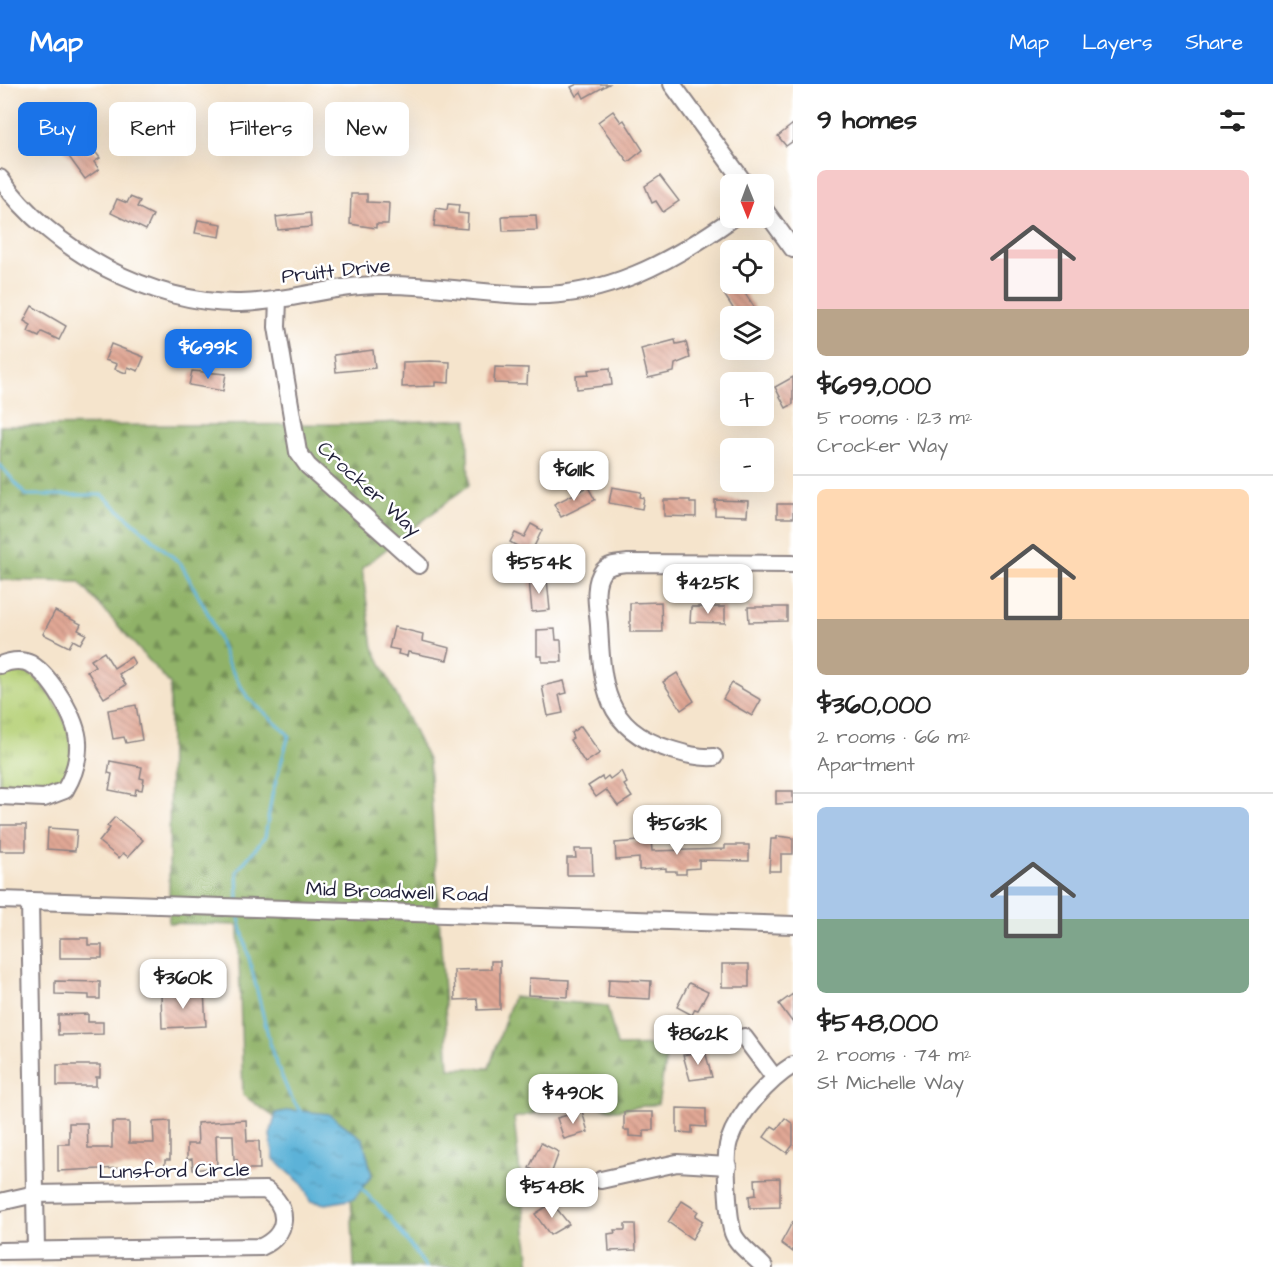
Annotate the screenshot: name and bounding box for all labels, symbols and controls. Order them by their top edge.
text: Map [30,23,83,62]
text: Map [1009,28,1049,57]
text: Layers [1082,28,1152,57]
text: Share [1185,28,1243,57]
chip: Buy [18,102,97,156]
chip: Rent [109,102,196,156]
chip: Filters [208,102,313,156]
chip: New [325,102,409,156]
text: 9 homes [817,102,917,138]
icon: filters [1216,104,1249,137]
north arrow [720,174,774,228]
map controls [720,174,774,492]
icon: home [979,209,1087,317]
button: locate [720,240,774,294]
street label: Pruitt Drive [280,251,392,291]
button: layers [720,306,774,360]
pin: $699K [166,329,250,380]
text: $699K [179,334,237,362]
text: $699,000 [817,368,931,404]
button: + [720,372,774,426]
text: 5 rooms · 123 m² [817,404,972,432]
text: Crocker Way [817,432,948,460]
street label: Crocker Way [310,435,427,544]
button: − [720,438,774,492]
pin: $611K [532,451,616,502]
text: $611K [554,456,594,484]
icon: home [979,528,1087,636]
pin: $554K [497,544,581,595]
text: $554K [506,549,572,577]
pin: $425K [666,564,750,615]
text: $425K [677,569,739,597]
text: $360,000 [817,687,931,723]
text: 2 rooms · 66 m² [817,723,971,751]
text: Apartment [817,751,915,779]
pin: $563K [635,805,719,856]
text: $563K [647,810,707,838]
icon: home [979,846,1087,954]
street label: Mid Broadwell Road [306,875,488,909]
pin: $360K [141,959,225,1010]
text: $360K [154,964,212,992]
text: $548,000 [817,1005,938,1041]
pin: $862K [656,1015,740,1066]
text: $862K [668,1020,728,1048]
text: 2 rooms · 74 m² [817,1041,971,1069]
text: St Michelle Way [817,1069,964,1097]
pin: $490K [531,1074,615,1125]
text: $490K [543,1079,603,1107]
street label: Lunsford Circle [98,1156,250,1186]
pin: $548K [510,1168,594,1219]
text: $548K [520,1173,584,1201]

